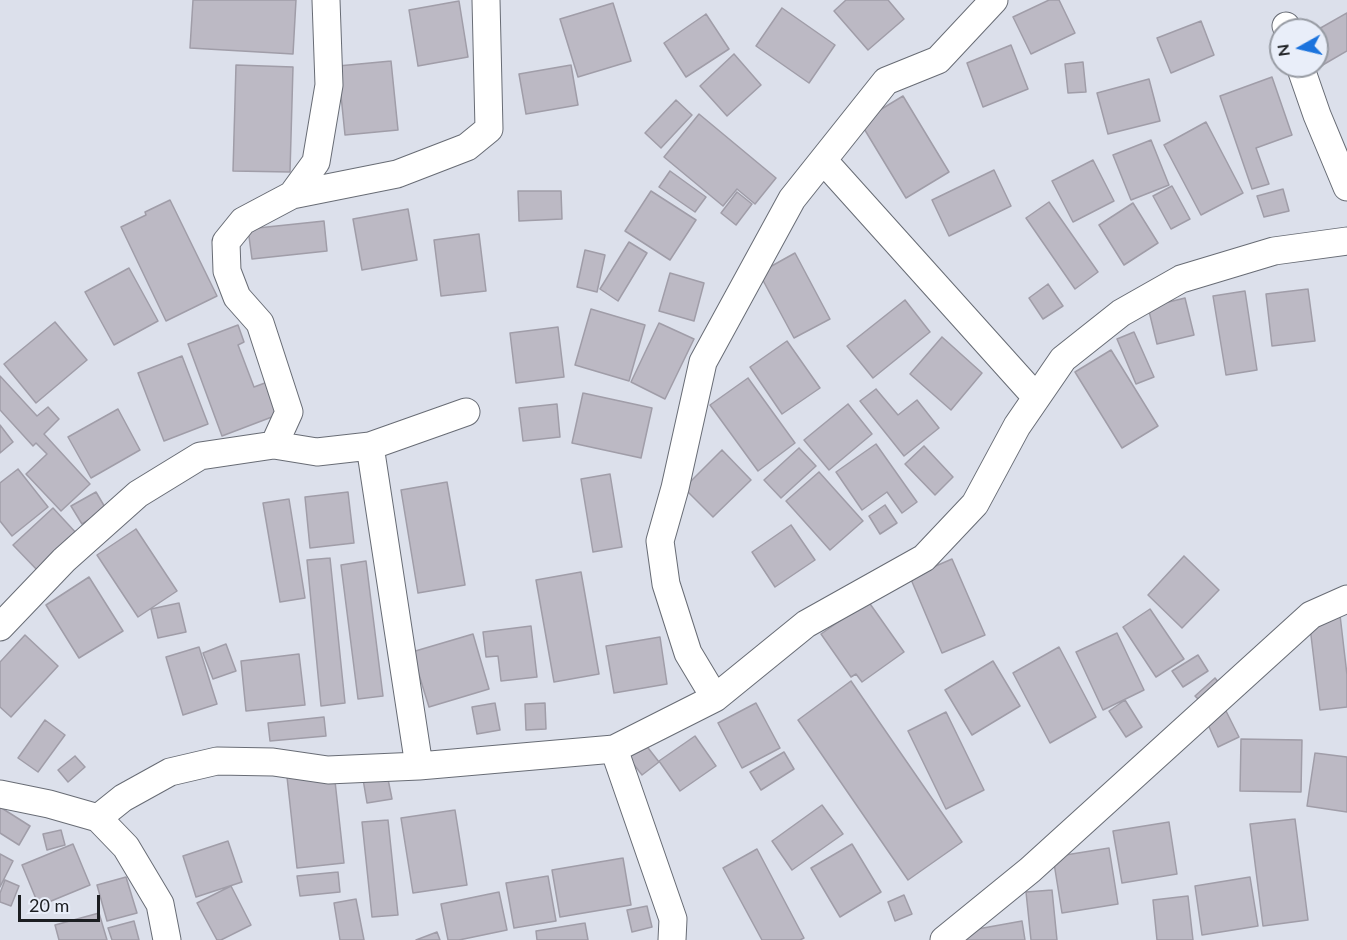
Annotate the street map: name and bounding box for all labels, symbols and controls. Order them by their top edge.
north arrow [1269,18,1329,78]
text: N [1272,43,1293,58]
scale bar [21,883,104,921]
text: 20 m [29,894,69,916]

